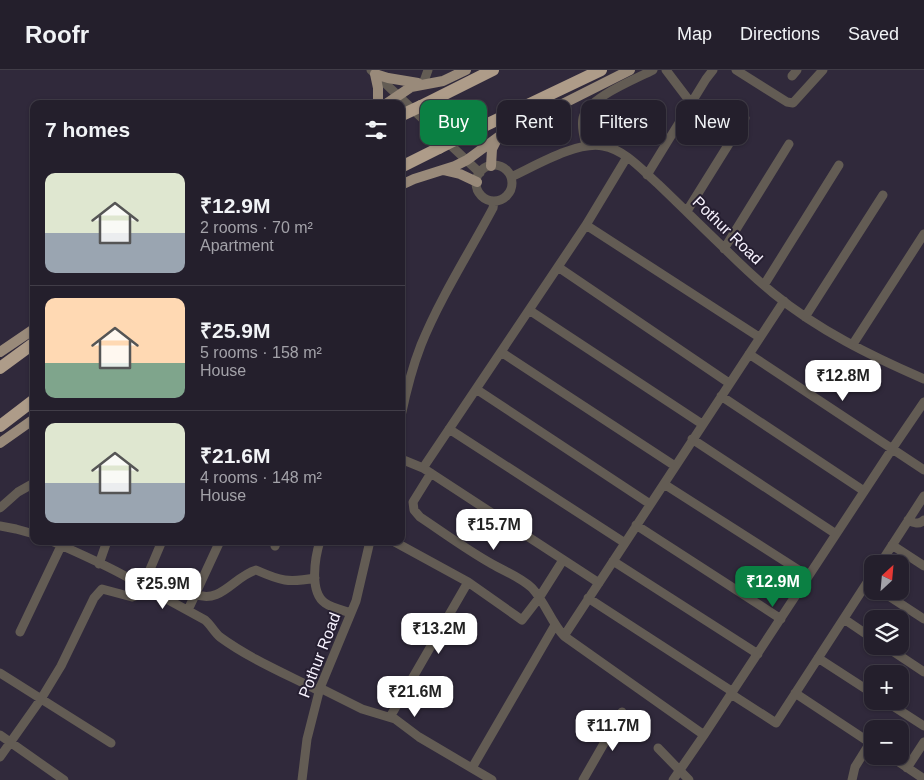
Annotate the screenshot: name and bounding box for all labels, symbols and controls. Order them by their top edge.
text: Roofr [25,21,89,48]
text: Map [677,24,712,44]
text: Directions [740,24,820,44]
text: Saved [848,24,899,44]
chip: Buy [420,100,487,145]
chip: Rent [497,100,571,145]
chip: Filters [581,100,666,145]
chip: New [676,100,748,145]
icon: filters [362,116,390,144]
text: 7 homes [45,118,130,141]
icon: home [85,193,145,253]
street label: Pothur Road [689,193,766,268]
text: ₹12.9M [200,194,270,217]
text: 2 rooms · 70 m² [200,219,313,236]
text: Apartment [200,237,274,254]
icon: home [85,318,145,378]
text: ₹25.9M [200,319,270,342]
text: 5 rooms · 158 m² [200,344,322,361]
pin: ₹12.8M [802,360,884,402]
text: House [200,362,246,379]
text: ₹12.8M [816,367,870,384]
icon: home [85,443,145,503]
text: ₹21.6M [200,444,270,467]
text: 4 rooms · 148 m² [200,469,322,486]
text: House [200,487,246,504]
pin: ₹15.7M [453,508,535,551]
text: ₹15.7M [467,516,521,533]
north arrow [864,555,909,600]
map controls [864,555,909,765]
pin: ₹12.9M [732,566,814,608]
pin: ₹25.9M [122,568,204,610]
text: ₹12.9M [746,573,800,590]
text: ₹25.9M [136,575,190,592]
street label: Pothur Road [295,610,344,700]
button: layers [864,610,909,655]
pin: ₹13.2M [398,612,480,655]
text: ₹13.2M [412,620,466,637]
button: + [864,665,909,710]
pin: ₹21.6M [374,676,456,718]
text: ₹21.6M [388,683,442,700]
pin: ₹11.7M [572,710,654,752]
text: ₹11.7M [587,717,639,734]
button: − [864,720,909,765]

